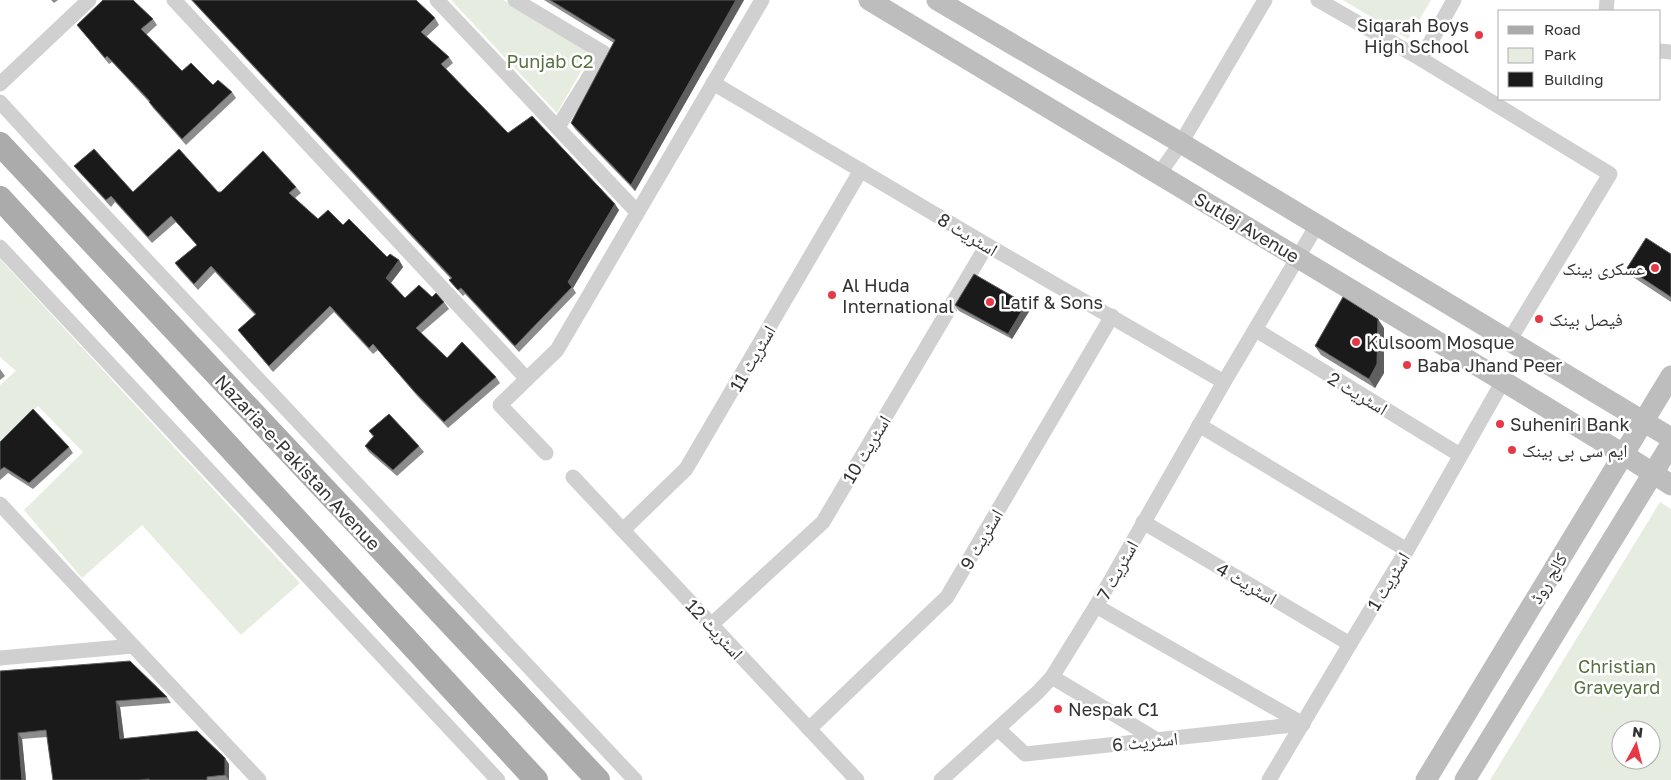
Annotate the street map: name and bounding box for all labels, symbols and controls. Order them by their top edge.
legend [1498,10,1661,100]
place label: Siqarah Boys High School [1357,14,1469,57]
text: Road [1544,20,1581,38]
marker: Siqarah Boys High School [1473,29,1485,41]
text: Park [1544,45,1577,63]
park label: Punjab C2 [507,50,594,72]
text: Building [1544,70,1604,88]
street label: Sutlej Avenue [1191,187,1303,267]
street label: اسٹریٹ 8 [934,208,1002,261]
place label: عسکری بینک [1562,257,1645,280]
marker: عسکری بینک [1649,262,1661,274]
place label: Al Huda International [842,274,954,317]
marker: Al Huda International [826,289,838,301]
place label: Latif & Sons [1000,291,1103,313]
marker: Latif & Sons [984,296,996,308]
place label: فیصل بینک [1549,308,1623,331]
marker: فیصل بینک [1533,313,1545,325]
street label: اسٹریٹ 11 [724,321,780,395]
place label: Kulsoom Mosque [1366,331,1515,353]
marker: Kulsoom Mosque [1350,336,1362,348]
place label: Baba Jhand Peer [1417,354,1562,376]
marker: Baba Jhand Peer [1401,359,1413,371]
street label: اسٹریٹ 2 [1324,367,1392,420]
street label: Nazaria-e-Pakistan Avenue [211,370,385,554]
street label: اسٹریٹ 10 [837,411,895,487]
place label: Suheniri Bank [1510,413,1630,435]
marker: Suheniri Bank [1494,418,1506,430]
place label: ایم سی بی بینک [1522,439,1628,463]
marker: ایم سی بی بینک [1506,444,1518,456]
street label: اسٹریٹ 9 [955,505,1007,573]
street label: اسٹریٹ 7 [1092,536,1143,604]
street label: اسٹریٹ 1 [1362,548,1414,614]
street label: کالج روڈ [1524,548,1574,608]
street label: اسٹریٹ 4 [1213,557,1281,609]
street label: اسٹریٹ 12 [681,594,748,664]
park label: Christian Graveyard [1574,655,1660,698]
place label: Nespak C1 [1068,698,1159,720]
marker: Nespak C1 [1052,703,1064,715]
north arrow [1611,720,1661,770]
text: N [1631,723,1644,741]
street label: اسٹریٹ 6 [1111,727,1179,756]

